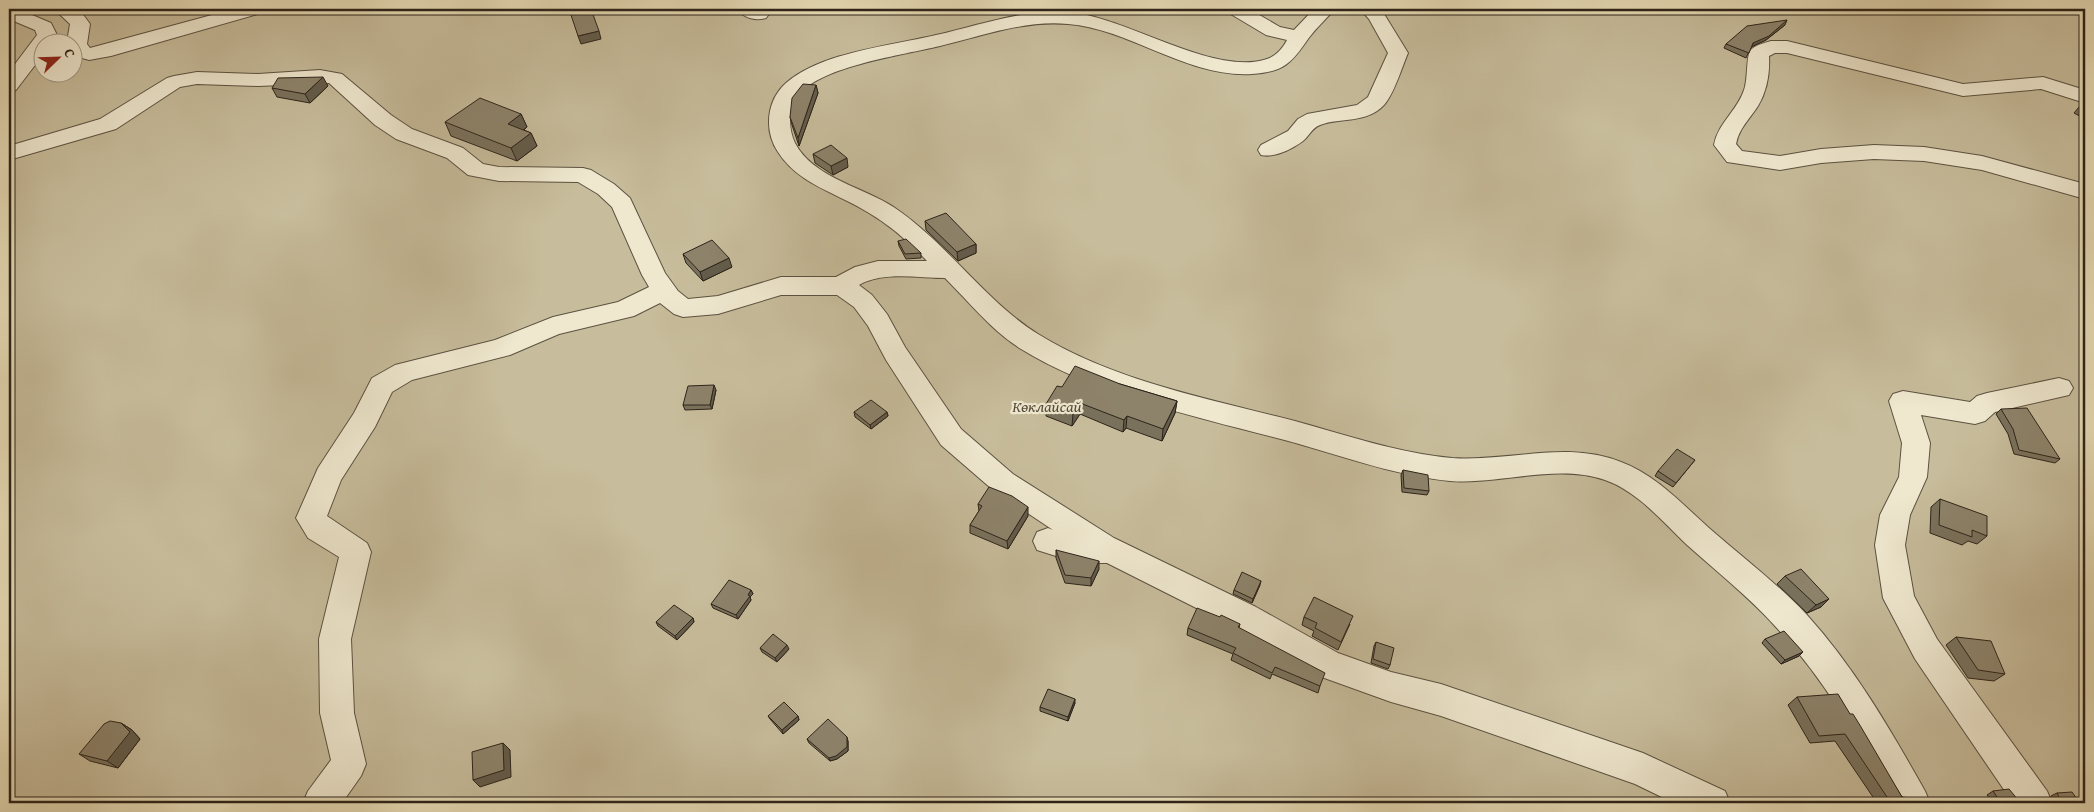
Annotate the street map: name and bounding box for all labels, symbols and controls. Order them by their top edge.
north arrow [32,32,82,82]
text: С [59,45,81,61]
park label: Көклайсай [1012,394,1082,418]

